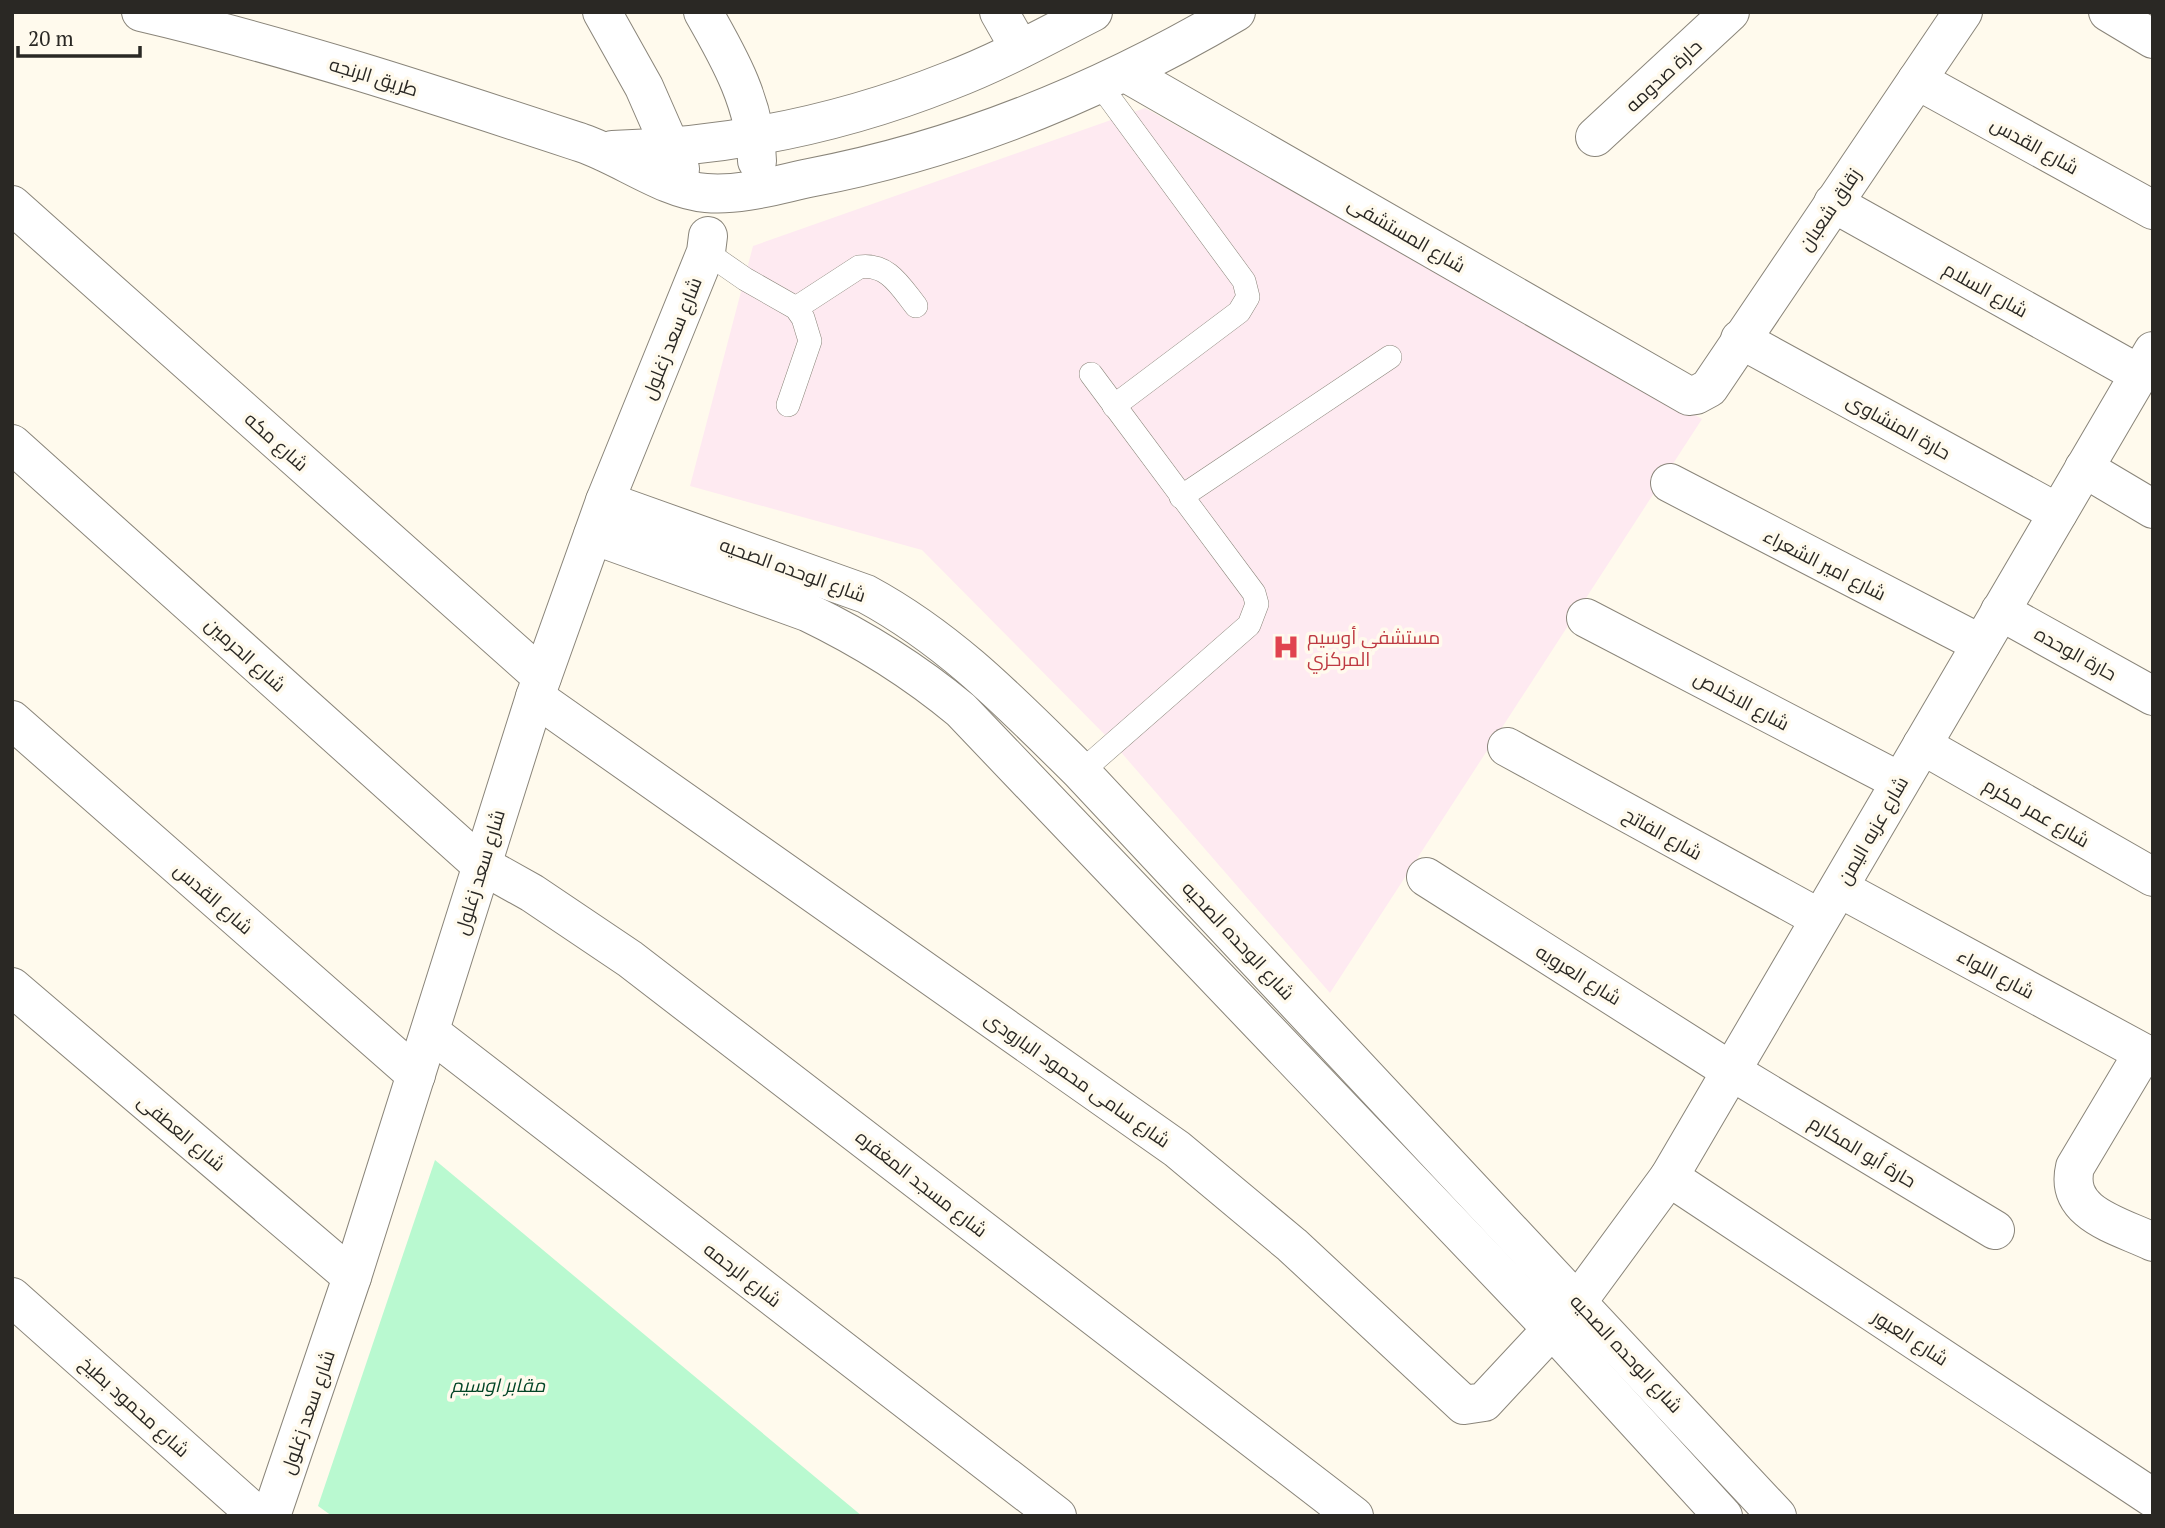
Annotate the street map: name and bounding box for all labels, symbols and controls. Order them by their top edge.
scale bar [18,14,140,58]
text: 20 m [28,24,74,52]
street label: حارة صدومه [1619,33,1707,117]
street label: طريق الرنجه [326,51,421,102]
street label: شارع القدس [1986,111,2084,181]
street label: زقاق شعبان [1792,163,1867,256]
street label: شارع المستشفى [1343,190,1470,280]
street label: شارع السلام [1938,256,2033,324]
street label: شارع سعد زغلول [635,273,709,404]
street label: حارة المنشاوى [1843,387,1955,465]
street label: شارع مكه [239,406,314,478]
street label: شارع امير الشعراء [1758,522,1891,607]
street label: شارع الوحده الصحيه [716,531,870,609]
street label: شارع الحرمين [199,611,292,698]
street label: حارة الوحده [2031,620,2121,686]
place label: مستشفي أوسيم المركزي [1307,624,1440,674]
hospital icon: مستشفي أوسيم المركزي [1271,632,1301,662]
street label: شارع الاخلاص [1689,664,1794,737]
street label: شارع عزبه اليمن [1831,771,1915,890]
street label: شارع عمر مكرم [1979,772,2094,854]
street label: شارع الفاتح [1618,801,1707,867]
street label: شارع سعد زغلول [448,806,512,938]
street label: شارع القدس [168,857,259,941]
street label: شارع الوحده الصحيه [1176,875,1301,1006]
street label: شارع العروبه [1531,938,1626,1012]
street label: شارع اللواء [1952,942,2039,1006]
street label: شارع سامى محمود البارودى [979,1005,1176,1154]
street label: شارع العطفى [132,1088,231,1178]
street label: حارة أبو المكارم [1804,1109,1921,1195]
street label: شارع مسجد المغفره [850,1124,993,1244]
street label: شارع الرحمه [698,1236,787,1314]
street label: شارع الوحده الصحيه [1564,1288,1689,1419]
street label: شارع العبور [1866,1303,1954,1372]
street label: شارع سعد زغلول [274,1347,342,1478]
street label: شارع محمود بطيخ [73,1350,195,1463]
park label: مقابر اوسيم [450,1372,546,1399]

